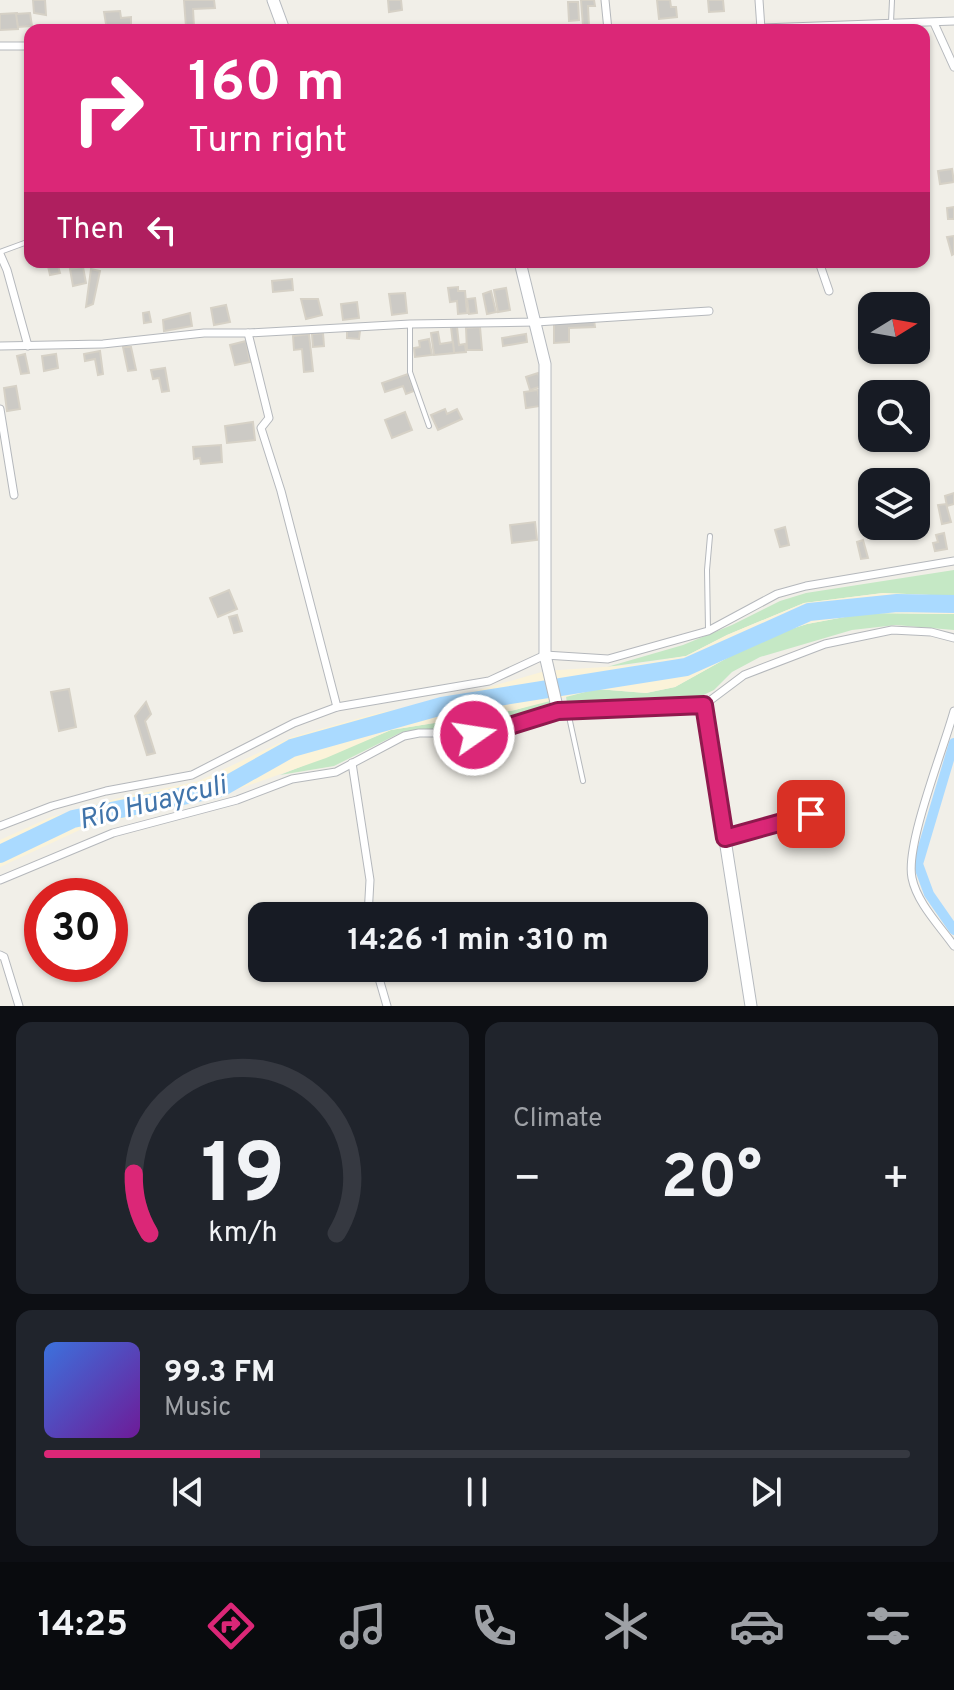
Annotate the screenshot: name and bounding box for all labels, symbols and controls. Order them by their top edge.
text: 160 m [188,50,345,120]
icon: right [56,56,160,160]
text: Turn right [188,119,347,165]
icon: left [140,208,184,252]
text: Then [56,212,124,249]
north arrow [858,292,930,364]
map controls [858,292,930,540]
button: search [858,380,930,452]
button: layers [858,468,930,540]
position arrow [432,693,516,777]
water label: Río Huayculi [75,768,232,840]
pin [777,780,845,848]
icon: arrive [789,792,833,836]
speed limit sign: 30 [24,878,128,982]
text: 14:26 · 1 min · 310 m [348,923,608,960]
text: Climate [513,1103,602,1136]
text: 19 [200,1127,285,1232]
text: 20° [661,1143,762,1219]
text: − [513,1153,541,1209]
text: + [882,1153,910,1209]
text: km/h [208,1216,277,1252]
text: 99.3 FM [164,1355,275,1392]
text: Music [164,1392,231,1425]
icon: previous [166,1470,210,1514]
icon: pause [455,1470,499,1514]
icon: next [744,1470,788,1514]
icon: directions [203,1598,259,1654]
icon: music [335,1598,391,1654]
icon: phone [466,1598,522,1654]
icon: climate [598,1598,654,1654]
icon: car [729,1598,785,1654]
icon: filters [860,1598,916,1654]
text: 14:25 [38,1603,128,1649]

